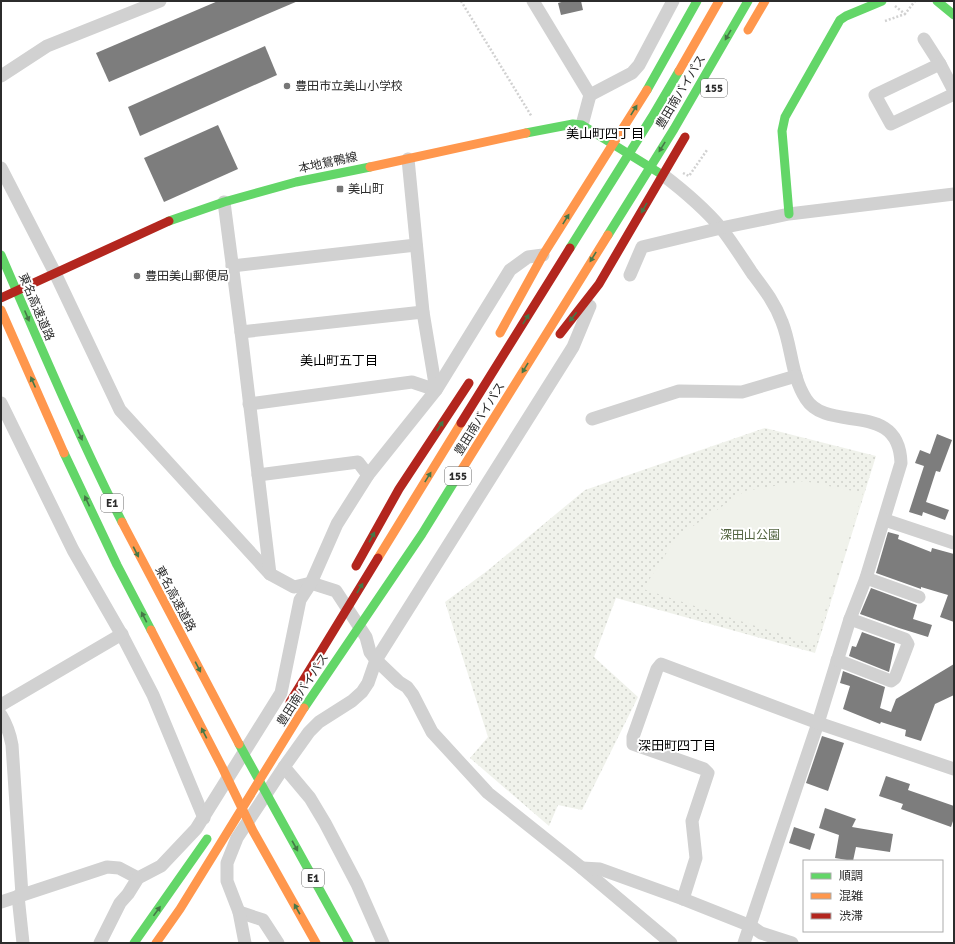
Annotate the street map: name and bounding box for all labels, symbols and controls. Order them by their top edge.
one-way arrow [725,29,732,41]
street label: 豊田南バイパス [653,52,709,132]
place label: 豊田市立美山小学校 [295,79,403,94]
road number: 155 [701,79,727,97]
marker: 豊田市立美山小学校 [282,81,292,91]
one-way arrow [630,105,638,115]
district label: 美山町四丁目 [566,126,644,142]
one-way arrow [659,141,666,153]
street label: 本地鴛鴨線 [297,149,359,177]
place label: 美山町 [348,182,384,197]
marker: 美山町 [335,184,345,194]
one-way arrow [640,202,647,214]
one-way arrow [562,213,569,225]
one-way arrow [590,251,597,263]
place label: 豊田美山郵便局 [145,269,229,284]
street label: 東名高速道路 [15,271,57,343]
marker: 豊田美山郵便局 [132,271,142,281]
one-way arrow [25,311,31,323]
one-way arrow [569,312,577,323]
one-way arrow [522,313,529,325]
district label: 美山町五丁目 [300,353,378,369]
one-way arrow [521,362,529,373]
one-way arrow [30,377,36,388]
street label: 豊田南バイパス [451,380,509,458]
one-way arrow [437,420,444,432]
one-way arrow [77,429,83,441]
road number: 155 [445,467,471,485]
one-way arrow [424,471,431,483]
road number: E1 [101,494,123,512]
one-way arrow [84,495,90,506]
park label: 深田山公園 [720,528,780,543]
one-way arrow [369,531,376,543]
one-way arrow [133,546,140,558]
street label: 東名高速道路 [151,564,199,634]
one-way arrow [356,582,363,594]
one-way arrow [141,612,148,623]
street label: 豊田南バイパス [274,651,332,729]
one-way arrow [194,661,201,673]
one-way arrow [201,727,208,739]
district label: 深田町四丁目 [638,738,716,754]
one-way arrow [292,840,299,852]
legend [803,860,943,932]
road number: E1 [302,869,324,887]
text: 順調 [839,869,863,884]
text: 混雑 [839,889,863,904]
one-way arrow [294,903,300,915]
one-way arrow [153,906,161,917]
text: 渋滞 [839,909,863,924]

